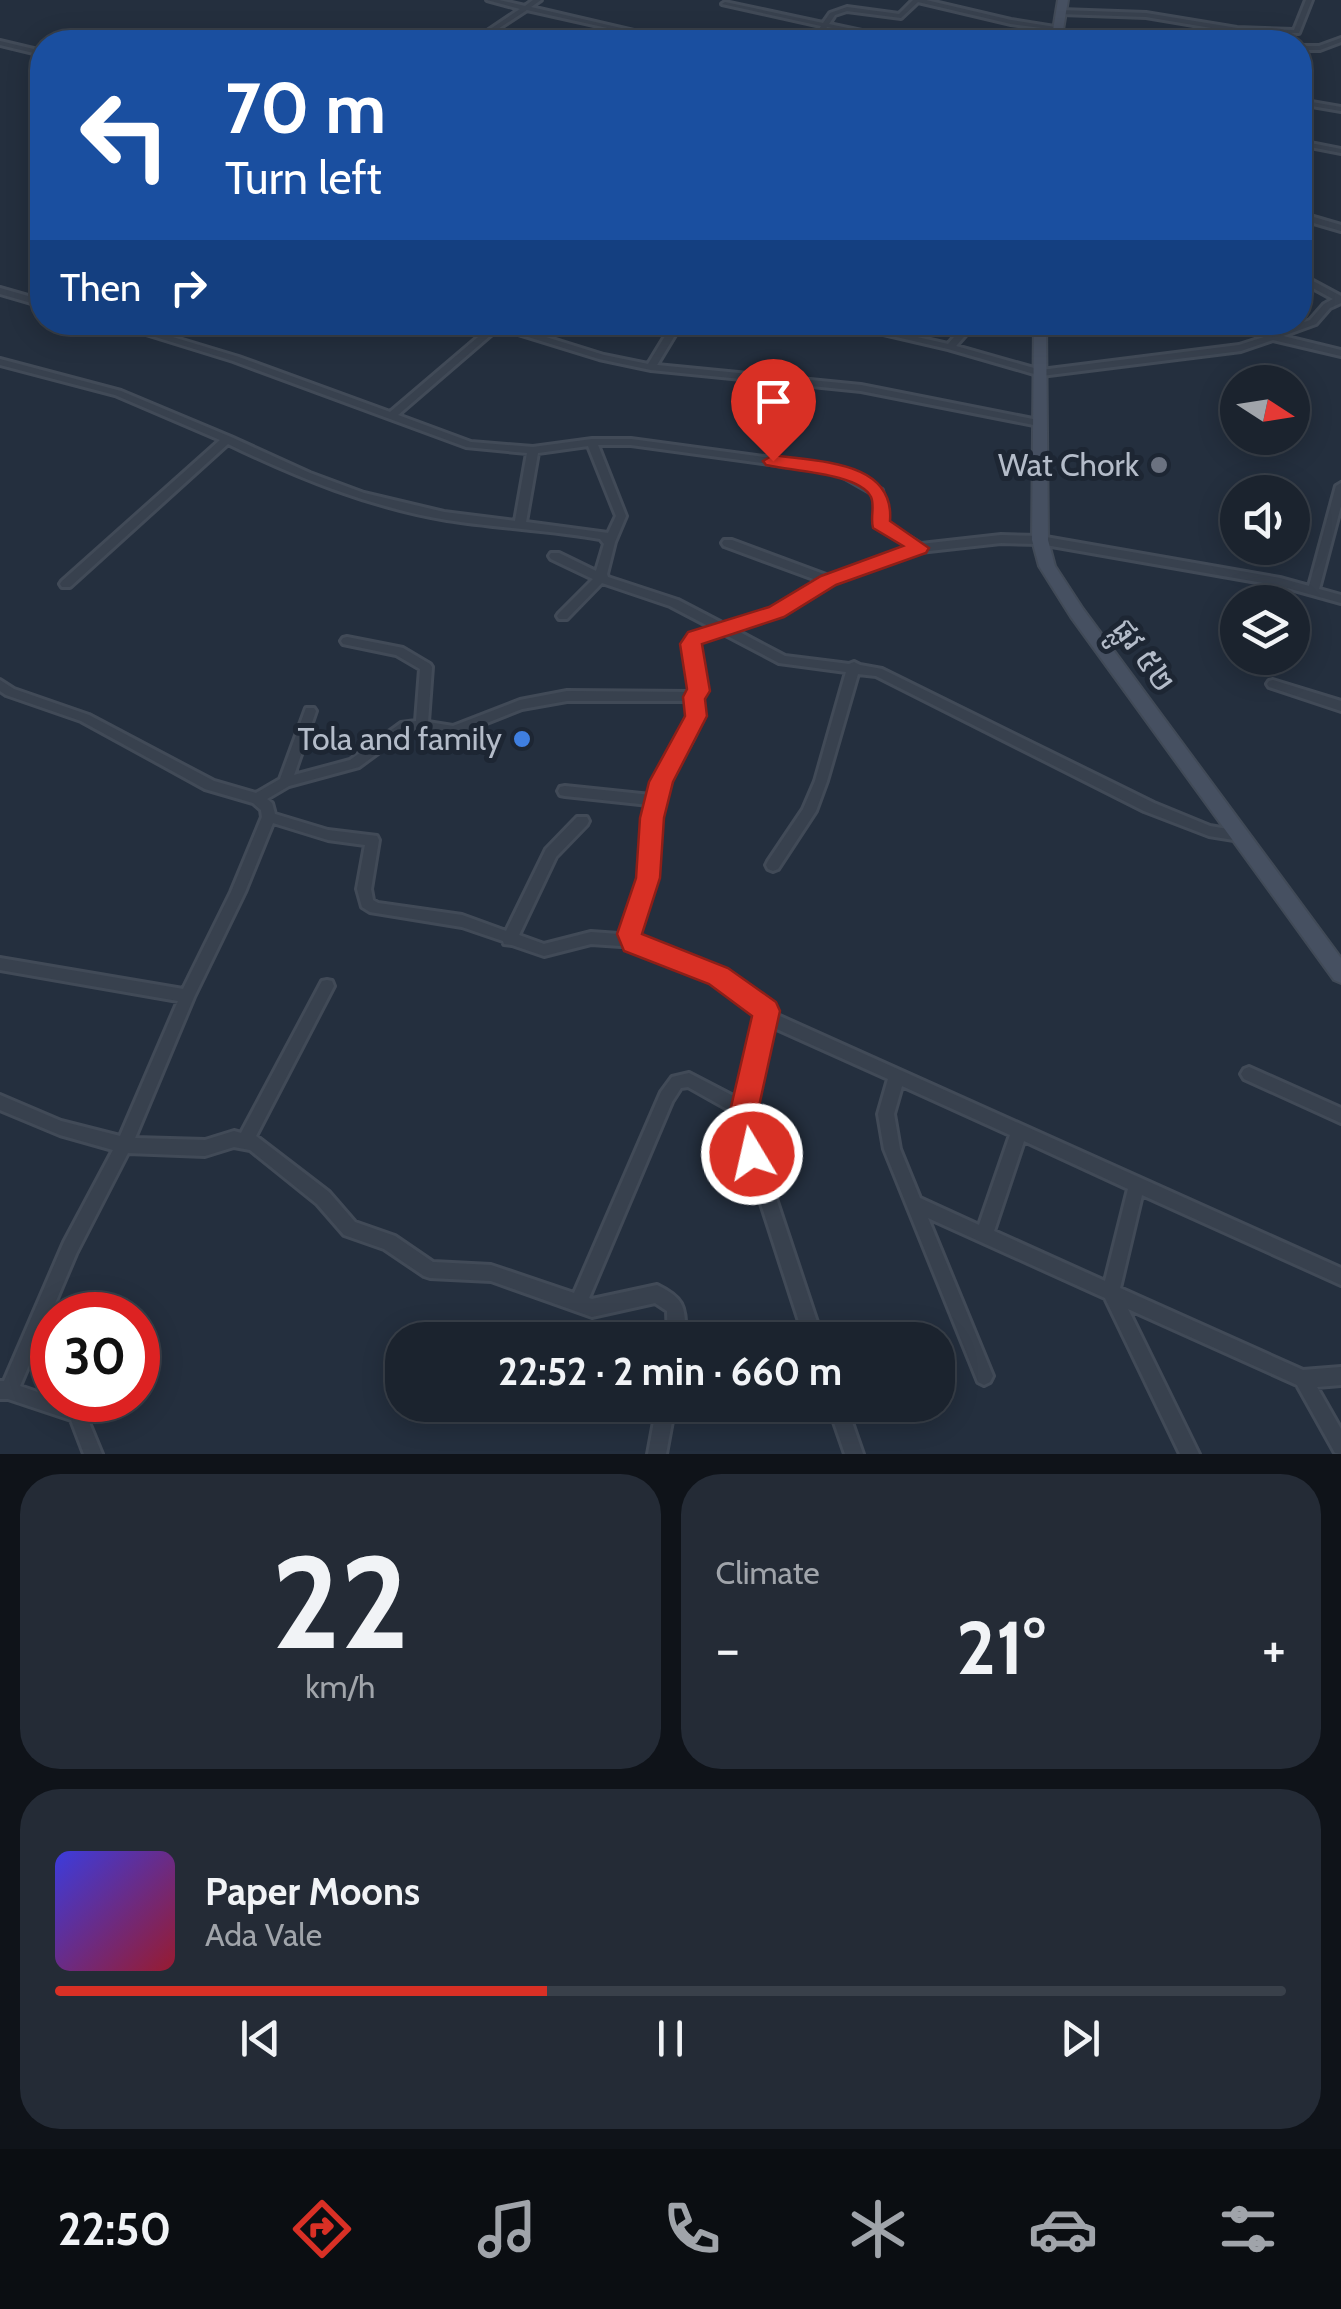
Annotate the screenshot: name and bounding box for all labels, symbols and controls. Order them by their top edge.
text: 70 m [225,65,386,151]
icon: left [60,70,190,200]
text: Turn left [225,151,382,205]
icon: right [161,260,216,315]
text: Then [60,264,141,311]
pin [731,359,816,462]
north arrow [1220,365,1310,455]
map controls [1220,365,1310,675]
icon: arrive [746,374,801,429]
place label: Wat Chork [998,445,1140,484]
marker: Wat Chork [1148,454,1170,476]
button: sound [1220,475,1310,565]
button: layers [1220,585,1310,675]
street label: ផ្លូវ ៥២ [1097,610,1184,705]
place label: Tola and family [297,719,502,758]
marker: Tola and family [511,728,533,750]
position arrow [700,1102,804,1206]
speed limit sign: 30 [30,1292,160,1422]
text: 22:52 · 2 min · 660 m [498,1348,842,1395]
text: 22 [271,1523,409,1681]
text: Climate [716,1553,820,1592]
text: 21° [956,1602,1045,1693]
text: − [716,1615,740,1682]
text: + [1262,1615,1286,1682]
text: km/h [305,1667,375,1706]
text: Paper Moons [205,1868,420,1915]
text: Ada Vale [205,1915,322,1954]
icon: previous [233,2011,288,2066]
icon: pause [643,2011,698,2066]
icon: next [1053,2011,1108,2066]
icon: directions [287,2194,357,2264]
icon: music [472,2194,542,2264]
icon: phone [657,2194,727,2264]
icon: climate [843,2194,913,2264]
icon: car [1028,2194,1098,2264]
icon: filters [1213,2194,1283,2264]
text: 22:50 [58,2202,171,2256]

